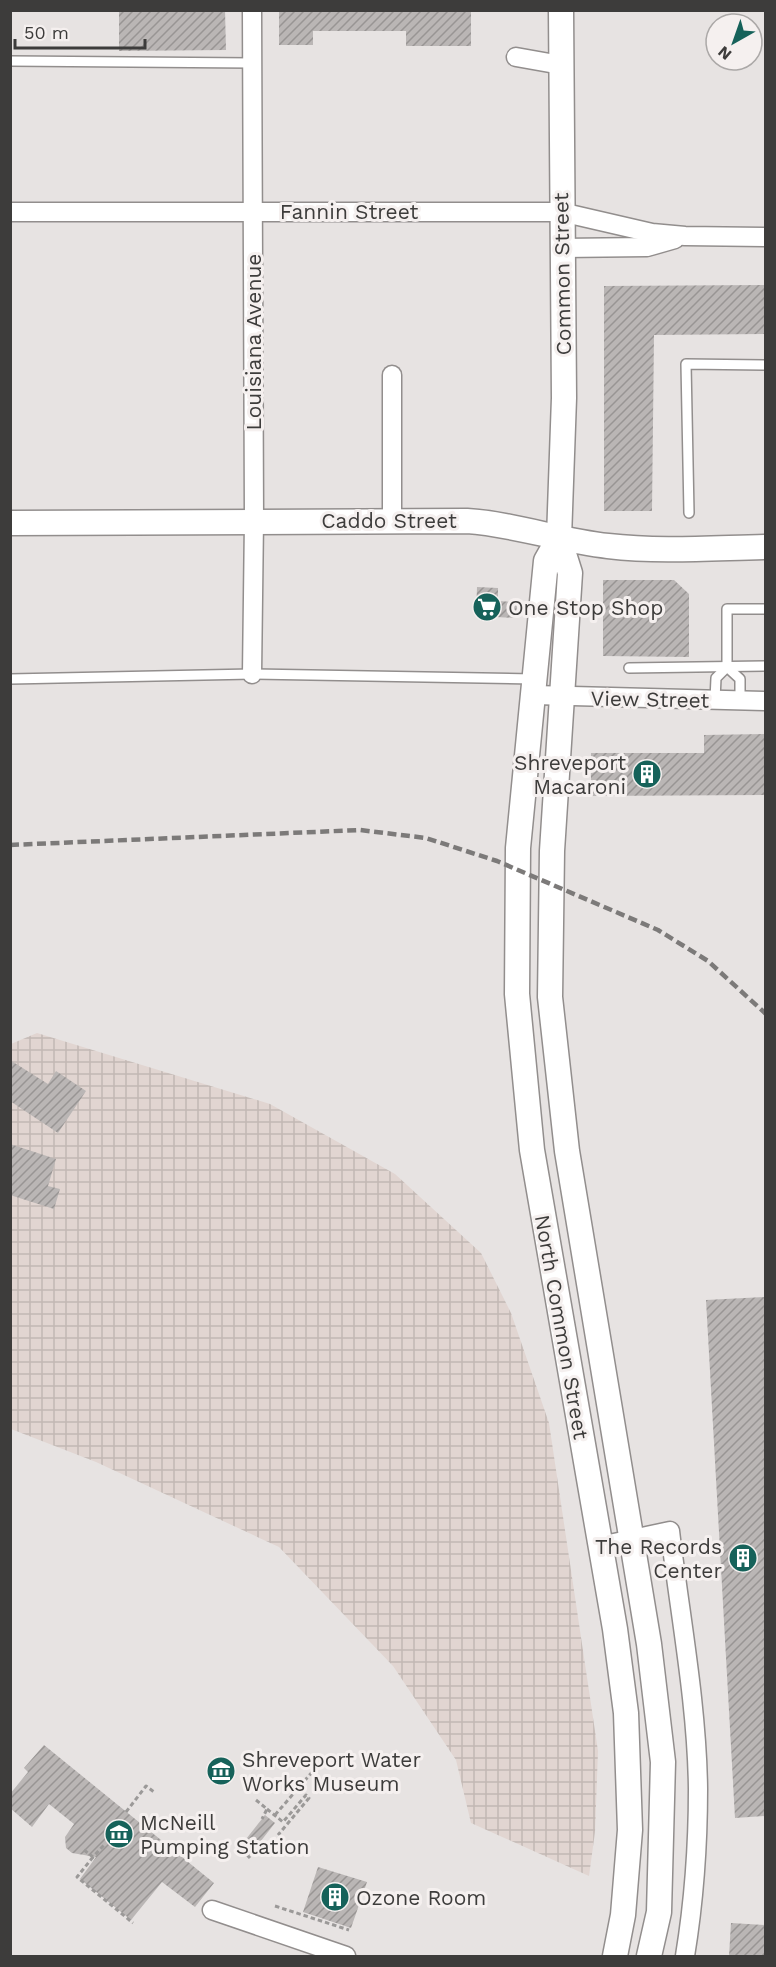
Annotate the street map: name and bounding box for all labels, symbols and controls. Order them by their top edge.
scale bar [15,12,146,50]
north arrow [704,12,764,72]
text: 50 m [24,22,69,43]
text: N [714,42,735,64]
street label: Common Street [548,192,576,356]
street label: Fannin Street [280,199,418,224]
street label: Louisiana Avenue [241,254,266,430]
street label: Caddo Street [321,508,457,533]
supermarket icon: One Stop Shop [471,591,503,623]
place label: One Stop Shop [508,595,663,620]
street label: View Street [591,685,710,713]
place label: Shreveport Macaroni [514,750,626,799]
building icon: Shreveport Macaroni [631,758,663,790]
street label: North Common Street [530,1213,594,1442]
place label: The Records Center [595,1534,722,1583]
building icon: The Records Center [727,1542,759,1574]
place label: Shreveport Water Works Museum [242,1747,421,1796]
museum icon: Shreveport Water Works Museum [205,1755,237,1787]
place label: McNeill Pumping Station [140,1810,310,1859]
museum icon: McNeill Pumping Station [103,1818,135,1850]
building icon: Ozone Room [319,1881,351,1913]
place label: Ozone Room [356,1885,486,1910]

